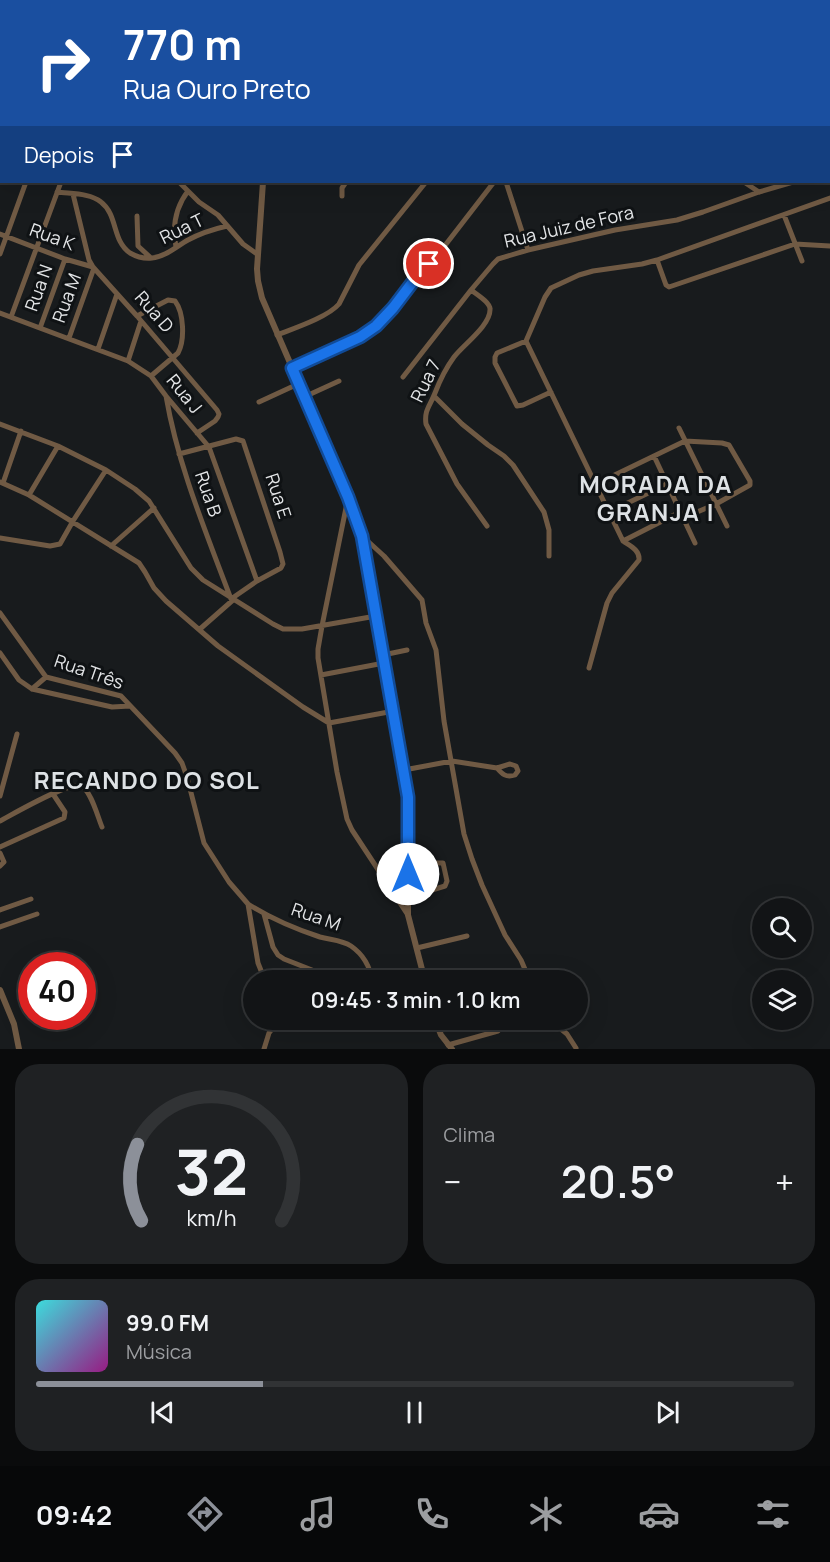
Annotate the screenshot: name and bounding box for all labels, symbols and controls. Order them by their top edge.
text: 770 m [123,15,242,73]
icon: right [24,24,102,102]
text: Rua Ouro Preto [123,70,311,107]
icon: arrive [106,138,139,171]
text: Depois [24,140,94,170]
street label: Rua Juiz de Fora [502,199,636,253]
street label: Rua T [155,207,208,249]
street label: Rua K [26,217,79,255]
pin [403,238,454,289]
icon: arrive [412,247,445,280]
street label: Rua N [19,261,58,314]
street label: Rua M [46,270,86,326]
street label: Rua D [130,285,179,337]
street label: Rua 7 [405,355,446,406]
street label: Rua J [162,369,208,418]
district label: MORADA DA GRANJA I [579,467,733,528]
street label: Rua B [190,468,228,520]
street label: Rua E [260,470,297,521]
street label: Rua Três [51,648,127,694]
district label: RECANDO DO SOL [34,763,260,796]
position arrow [376,842,440,906]
street label: Rua M [288,896,344,936]
map controls [752,898,812,1030]
button: search [752,898,812,958]
speed limit sign: 40 [18,952,96,1030]
button: layers [752,970,812,1030]
text: 09:45 · 3 min · 1.0 km [311,985,520,1015]
text: Clima [444,1121,495,1148]
text: 32 [175,1128,248,1214]
text: 20.5° [561,1150,676,1212]
text: − [444,1159,461,1204]
text: + [775,1159,794,1204]
text: km/h [186,1203,236,1232]
text: 99.0 FM [126,1308,209,1338]
text: Música [126,1338,192,1365]
icon: previous [146,1396,179,1429]
icon: pause [398,1396,431,1429]
icon: next [651,1396,684,1429]
icon: directions [184,1493,226,1535]
icon: music [297,1493,339,1535]
icon: phone [411,1493,453,1535]
icon: climate [525,1493,567,1535]
icon: car [638,1493,680,1535]
icon: filters [752,1493,794,1535]
text: 09:42 [36,1496,112,1533]

